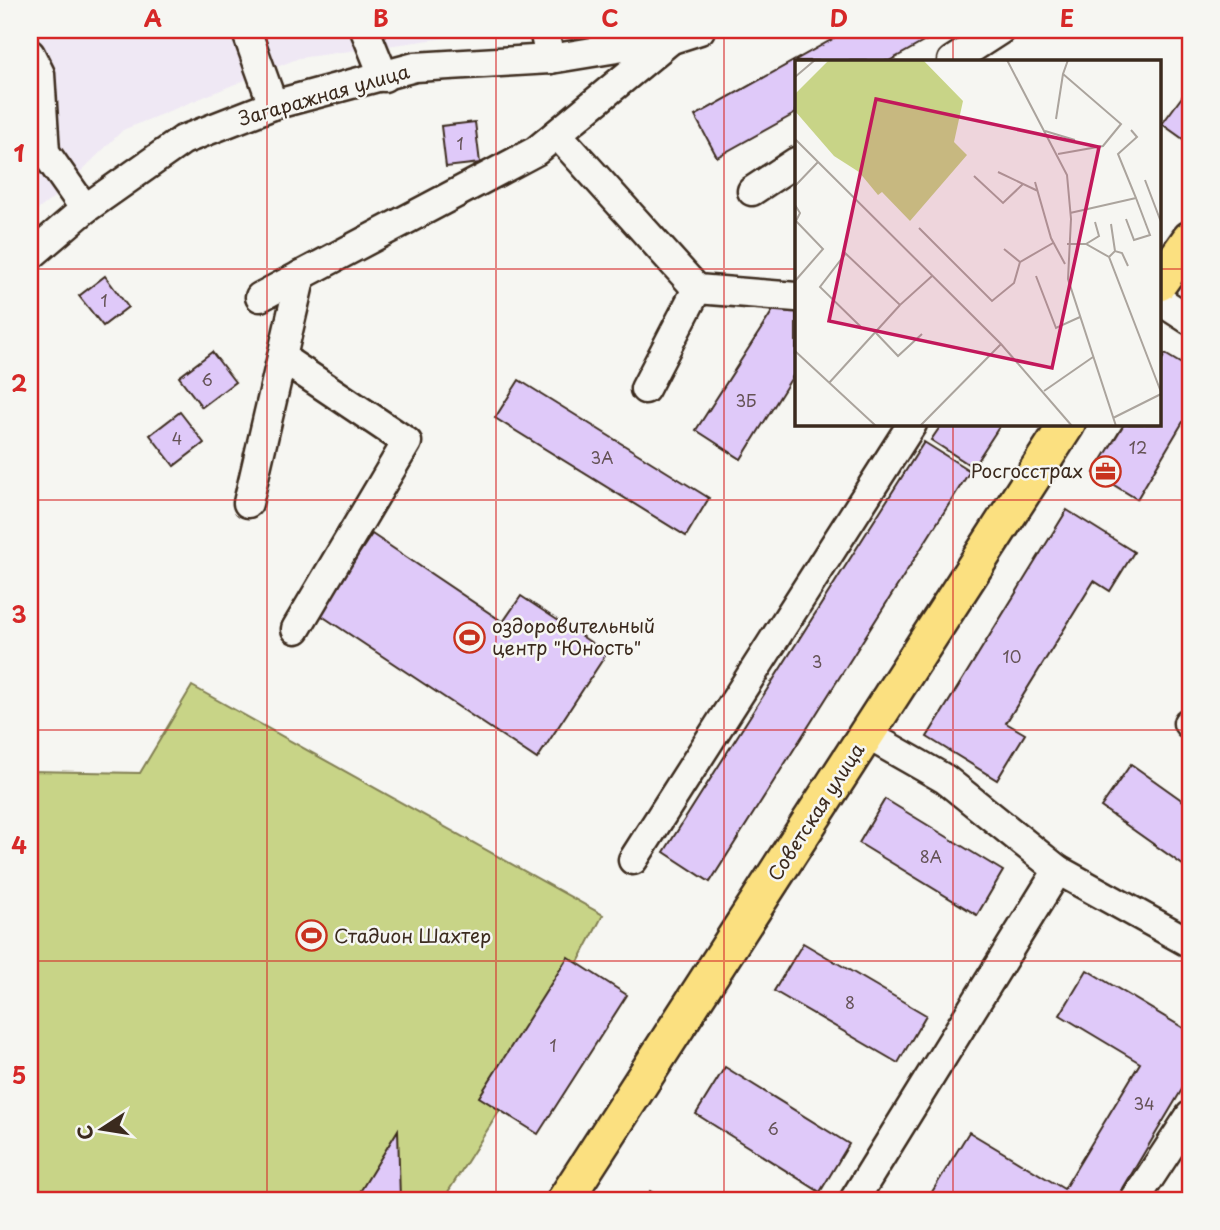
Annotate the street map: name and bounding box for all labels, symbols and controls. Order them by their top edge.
text: A [144,0,162,35]
text: B [373,0,389,35]
text: C [601,0,619,35]
text: D [830,0,848,35]
text: E [1060,0,1074,35]
street label: Загаражная улица [235,56,412,132]
inset map [795,60,1160,425]
house number: 1 [456,131,464,155]
text: 1 [14,135,25,170]
house number: 1 [100,288,108,312]
text: 2 [11,365,27,400]
house number: 6 [201,367,213,391]
house number: 3Б [736,388,756,412]
house number: 4 [172,426,182,450]
house number: 12 [1129,435,1147,459]
house number: 3А [591,445,613,469]
office icon: Росгосстрах [1089,454,1123,488]
place label: Росгосстрах [971,456,1083,484]
text: 3 [11,596,27,631]
place label: оздоровительный центр "Юность" [492,611,655,661]
sports icon: оздоровительный центр "Юность" [452,620,486,654]
house number: 10 [1003,644,1021,668]
house number: 3 [812,649,822,673]
street label: Советская улица [760,737,870,886]
text: 4 [11,827,27,862]
house number: 8А [920,844,942,868]
sports icon: Стадион Шахтер [294,919,328,953]
place label: Стадион Шахтер [334,921,491,949]
house number: 8 [845,990,855,1014]
house number: 1 [549,1033,557,1057]
text: 5 [12,1057,26,1092]
house number: 34 [1133,1091,1155,1115]
north arrow [66,1094,136,1164]
house number: 6 [767,1116,779,1140]
text: С [69,1123,100,1143]

